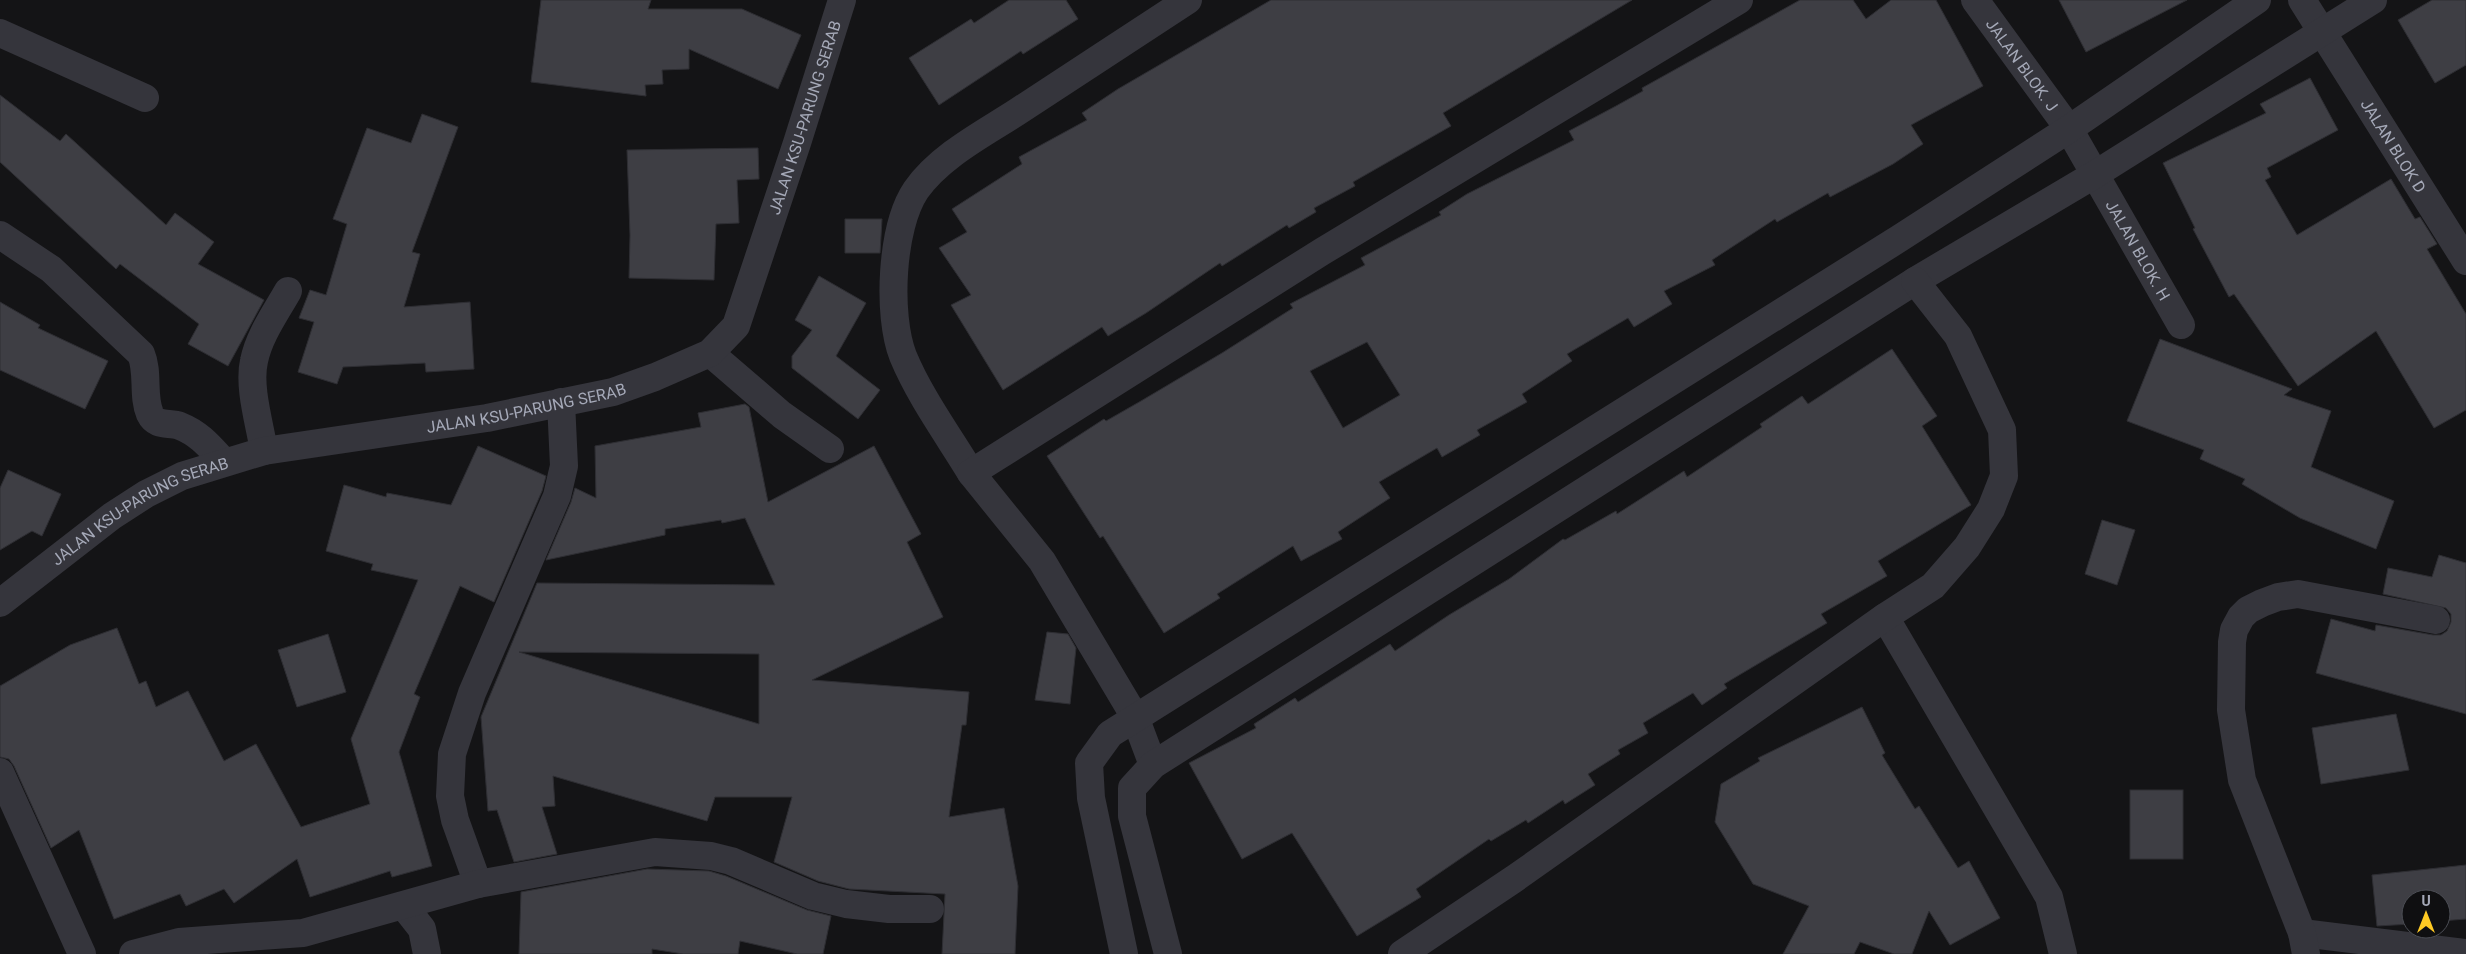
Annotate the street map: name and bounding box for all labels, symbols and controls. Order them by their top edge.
street label: JALAN BLOK. J [1982,15,2062,115]
street label: JALAN KSU-PARUNG SERAB [765,18,845,217]
street label: JALAN BLOK D [2357,95,2430,196]
street label: JALAN BLOK. H [2102,197,2174,304]
street label: JALAN KSU-PARUNG SERAB [425,379,629,437]
street label: JALAN KSU-PARUNG SERAB [48,453,231,569]
north arrow [2401,889,2451,939]
text: U [2421,893,2431,909]

